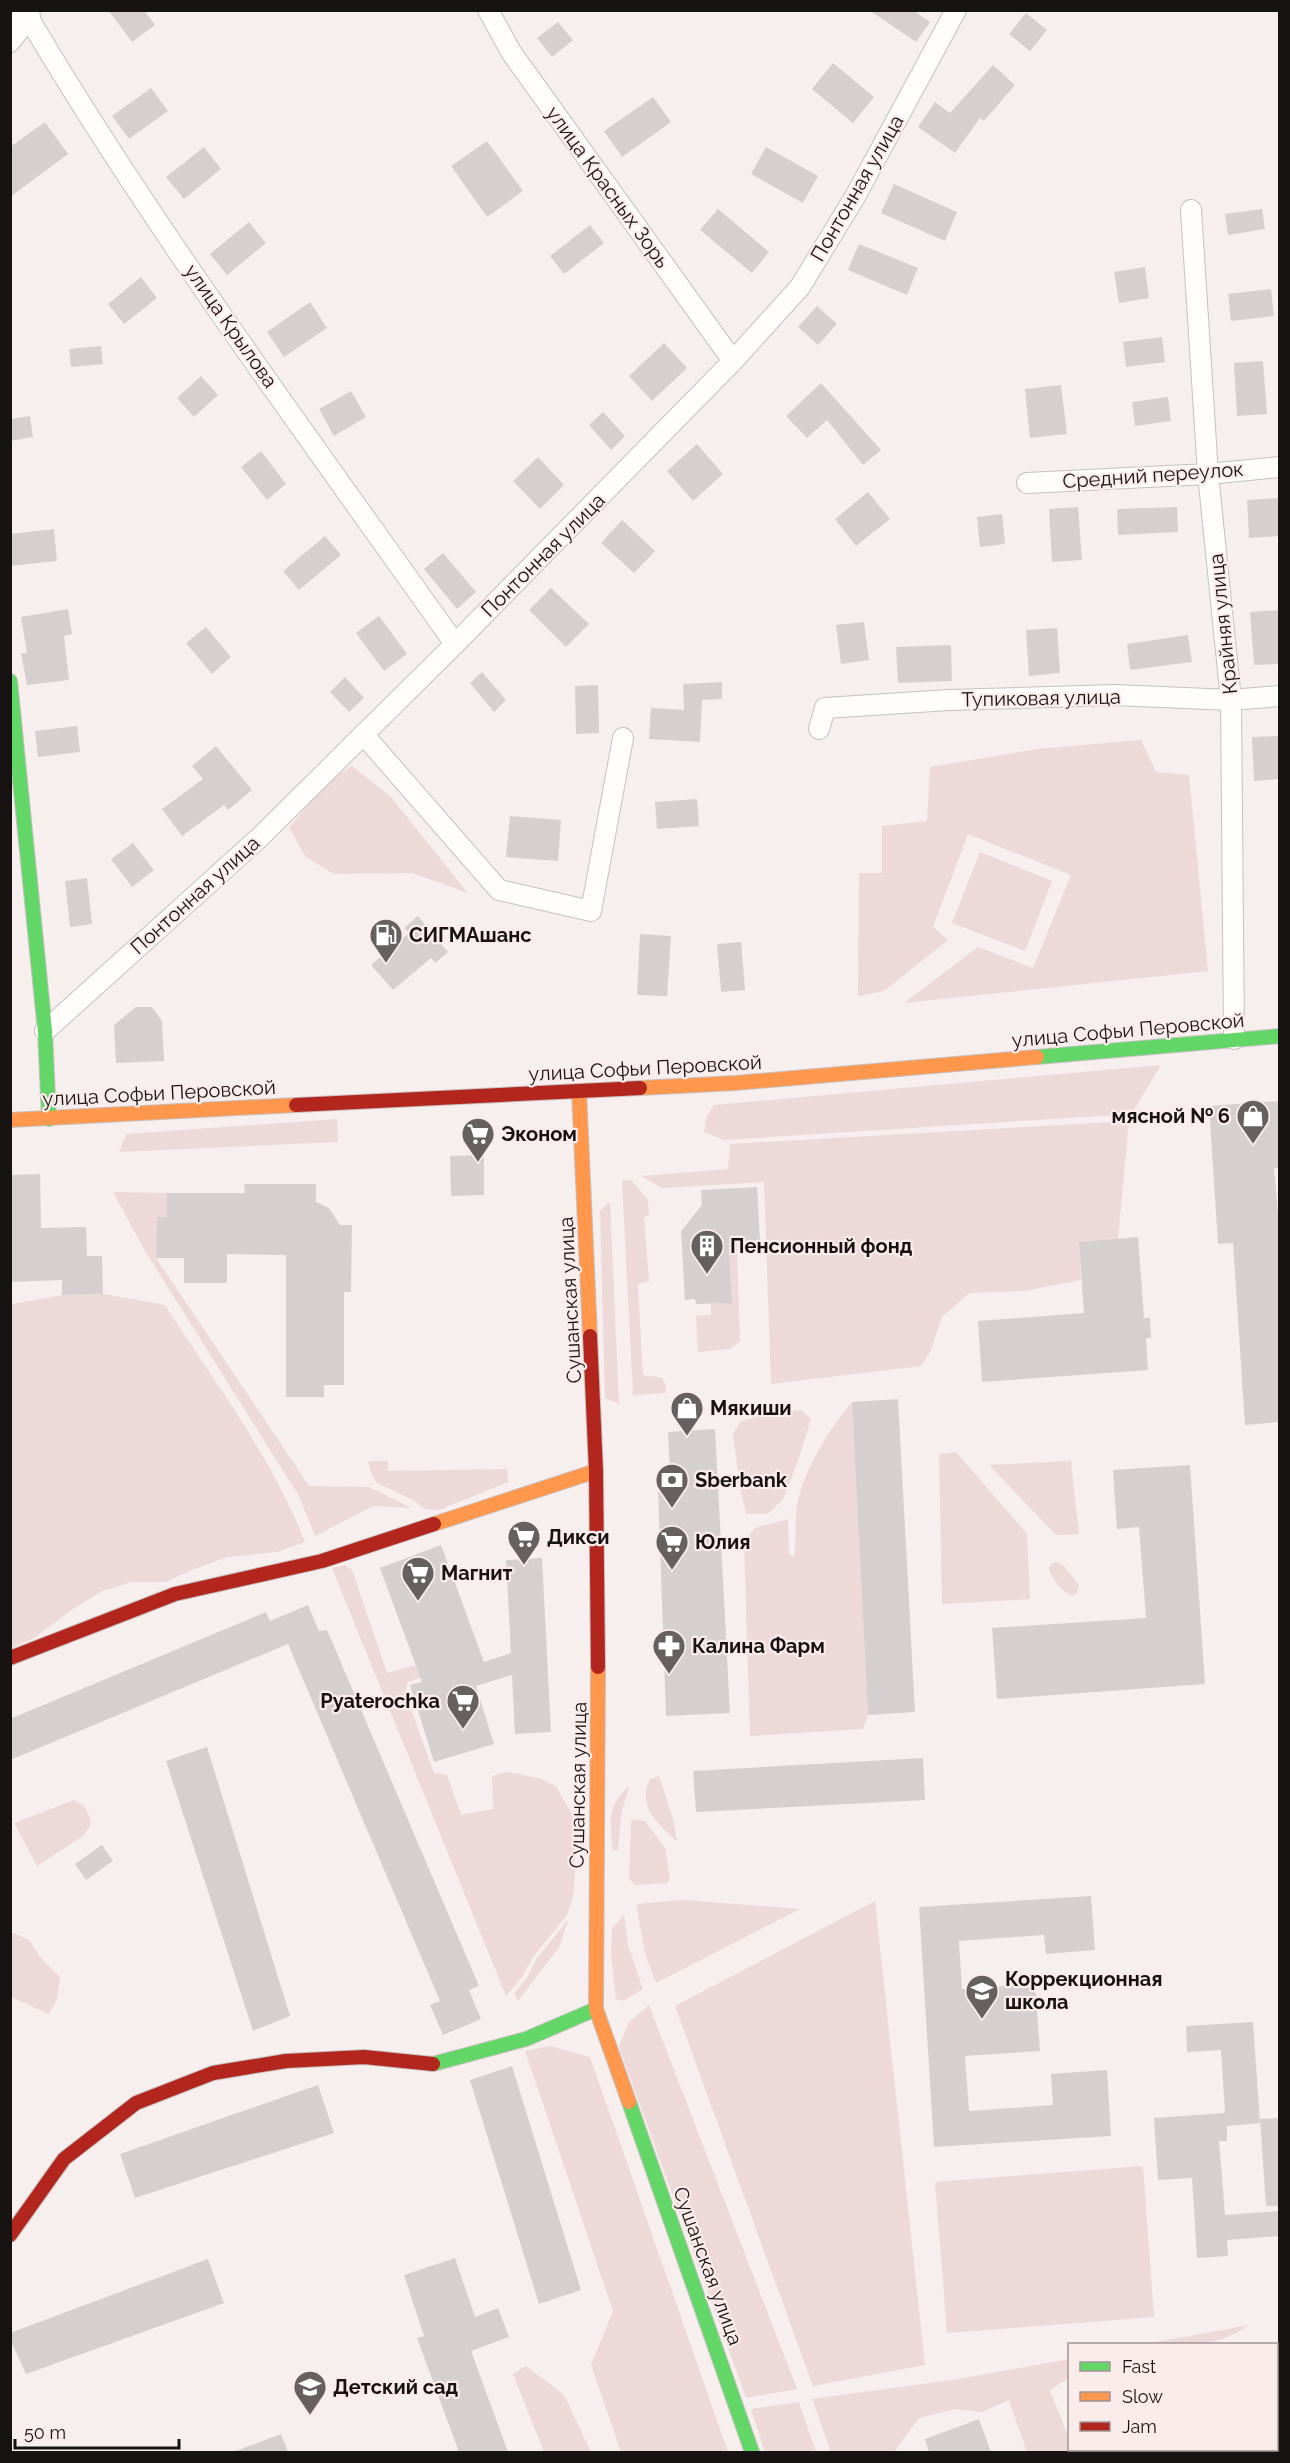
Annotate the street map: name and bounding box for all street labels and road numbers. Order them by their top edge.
street label: улица Красных Зорь [541,102,675,273]
street label: Понтонная улица [805,111,909,265]
street label: улица Крылова [180,260,282,392]
street label: Средний переулок [1062,457,1244,493]
street label: Понтонная улица [476,488,610,622]
street label: Крайняя улица [1204,552,1242,696]
street label: Тупиковая улица [961,685,1121,711]
street label: Понтонная улица [126,831,264,959]
street label: улица Софьи Перовской [1011,1008,1245,1052]
street label: улица Софьи Перовской [528,1050,762,1086]
street label: улица Софьи Перовской [42,1075,276,1111]
street label: Сушанская улица [554,1216,586,1384]
street label: Сушанская улица [565,1701,591,1869]
street label: Сушанская улица [668,2184,748,2348]

